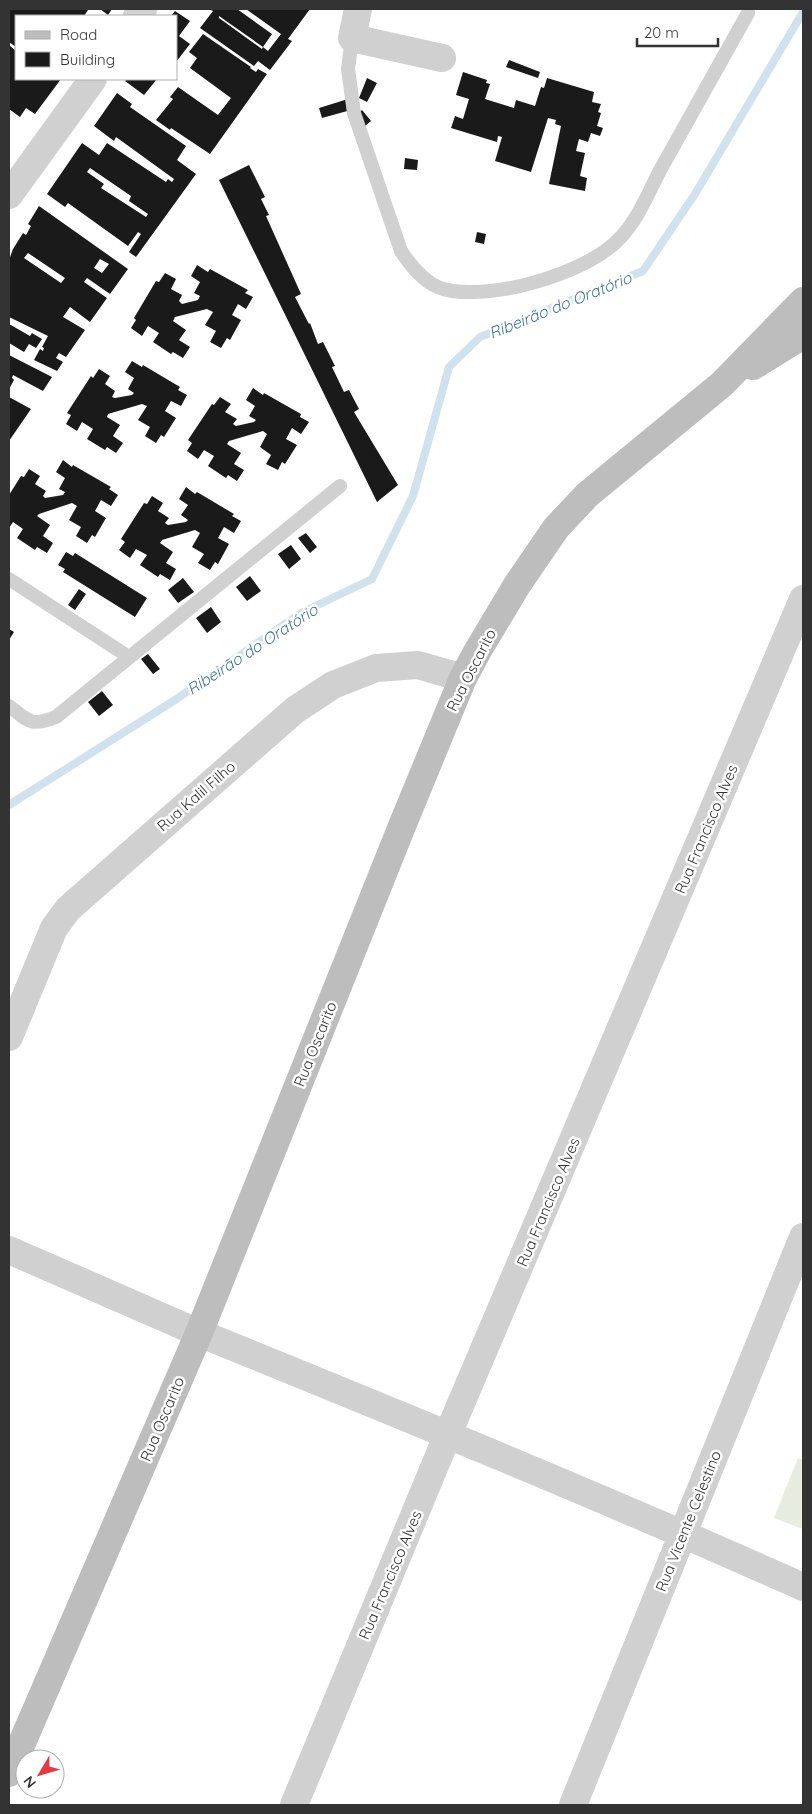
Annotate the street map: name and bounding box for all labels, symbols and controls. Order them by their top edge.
legend [15,15,178,80]
scale bar [637,15,718,47]
text: 20 m [644,23,679,42]
text: Road [60,25,97,44]
text: Building [60,50,115,69]
water label: Ribeirão do Oratório [486,267,635,343]
water label: Ribeirão do Oratório [183,598,322,699]
street label: Rua Oscarito [442,626,500,714]
street label: Rua Kalil Filho [153,757,239,835]
street label: Rua Francisco Alves [670,762,742,896]
street label: Rua Oscarito [289,999,341,1089]
street label: Rua Francisco Alves [512,1135,584,1269]
street label: Rua Oscarito [136,1374,188,1464]
street label: Rua Vicente Celestino [651,1448,725,1594]
street label: Rua Francisco Alves [354,1508,426,1642]
north arrow [15,1749,65,1799]
text: N [19,1772,40,1792]

